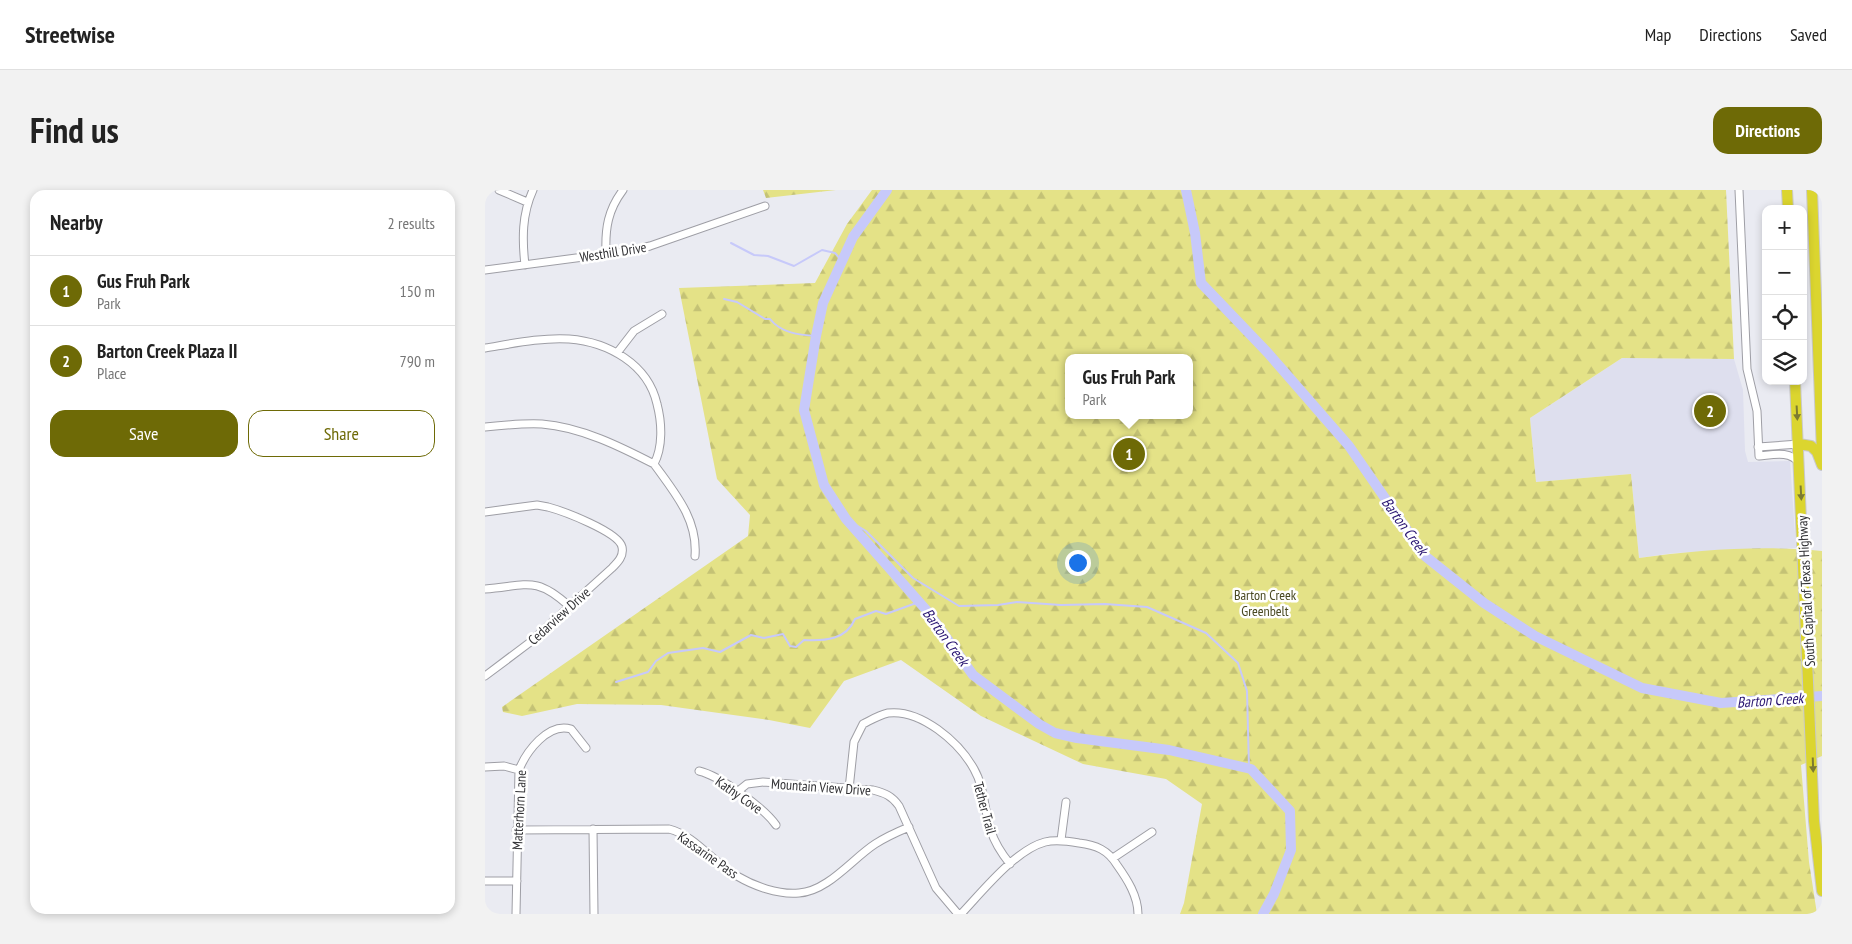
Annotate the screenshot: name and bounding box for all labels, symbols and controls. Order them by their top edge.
text: Streetwise [25,19,115,50]
text: Map [1645,23,1671,46]
text: Directions [1699,23,1762,46]
text: Saved [1790,23,1827,46]
text: Find us [30,107,119,153]
button: Directions [1713,107,1822,154]
map controls [1762,205,1807,385]
button: + [1762,205,1807,250]
text: Nearby [50,209,103,236]
text: 2 results [388,213,435,233]
street label: Westhill Drive [578,238,648,266]
button: − [1762,250,1807,295]
text: Gus Fruh Park [97,269,190,293]
text: 1 [62,281,70,301]
text: 150 m [400,281,435,301]
text: Park [97,293,121,313]
button: locate [1762,295,1807,340]
text: Barton Creek Plaza II [97,339,238,363]
button: layers [1762,340,1807,385]
text: 2 [62,351,70,371]
text: 790 m [400,351,435,371]
popup [1065,354,1193,419]
text: Place [97,363,126,383]
text: Gus Fruh Park [1083,365,1175,389]
text: Park [1083,389,1106,409]
pin: 2 [1694,392,1726,430]
one-way arrow [1793,405,1801,421]
button: Save [50,410,238,457]
button: Share [248,410,435,457]
pin: 1 [1113,435,1145,473]
one-way arrow [1797,485,1805,501]
water label: Barton Creek [1378,493,1434,560]
street label: South Capital of Texas Highway [1793,514,1819,667]
your location [1065,550,1091,576]
street label: Cedarview Drive [524,583,594,649]
park label: Barton Creek Greenbelt [1234,586,1297,620]
water label: Barton Creek [919,604,975,671]
water label: Barton Creek [1736,688,1806,712]
one-way arrow [1809,758,1817,774]
street label: Matterhorn Lane [508,769,530,850]
street label: Kathy Cove [712,772,766,818]
street label: Mountain View Drive [770,775,872,799]
street label: Tether Trail [969,780,1001,837]
street label: Kassarine Pass [674,828,742,883]

